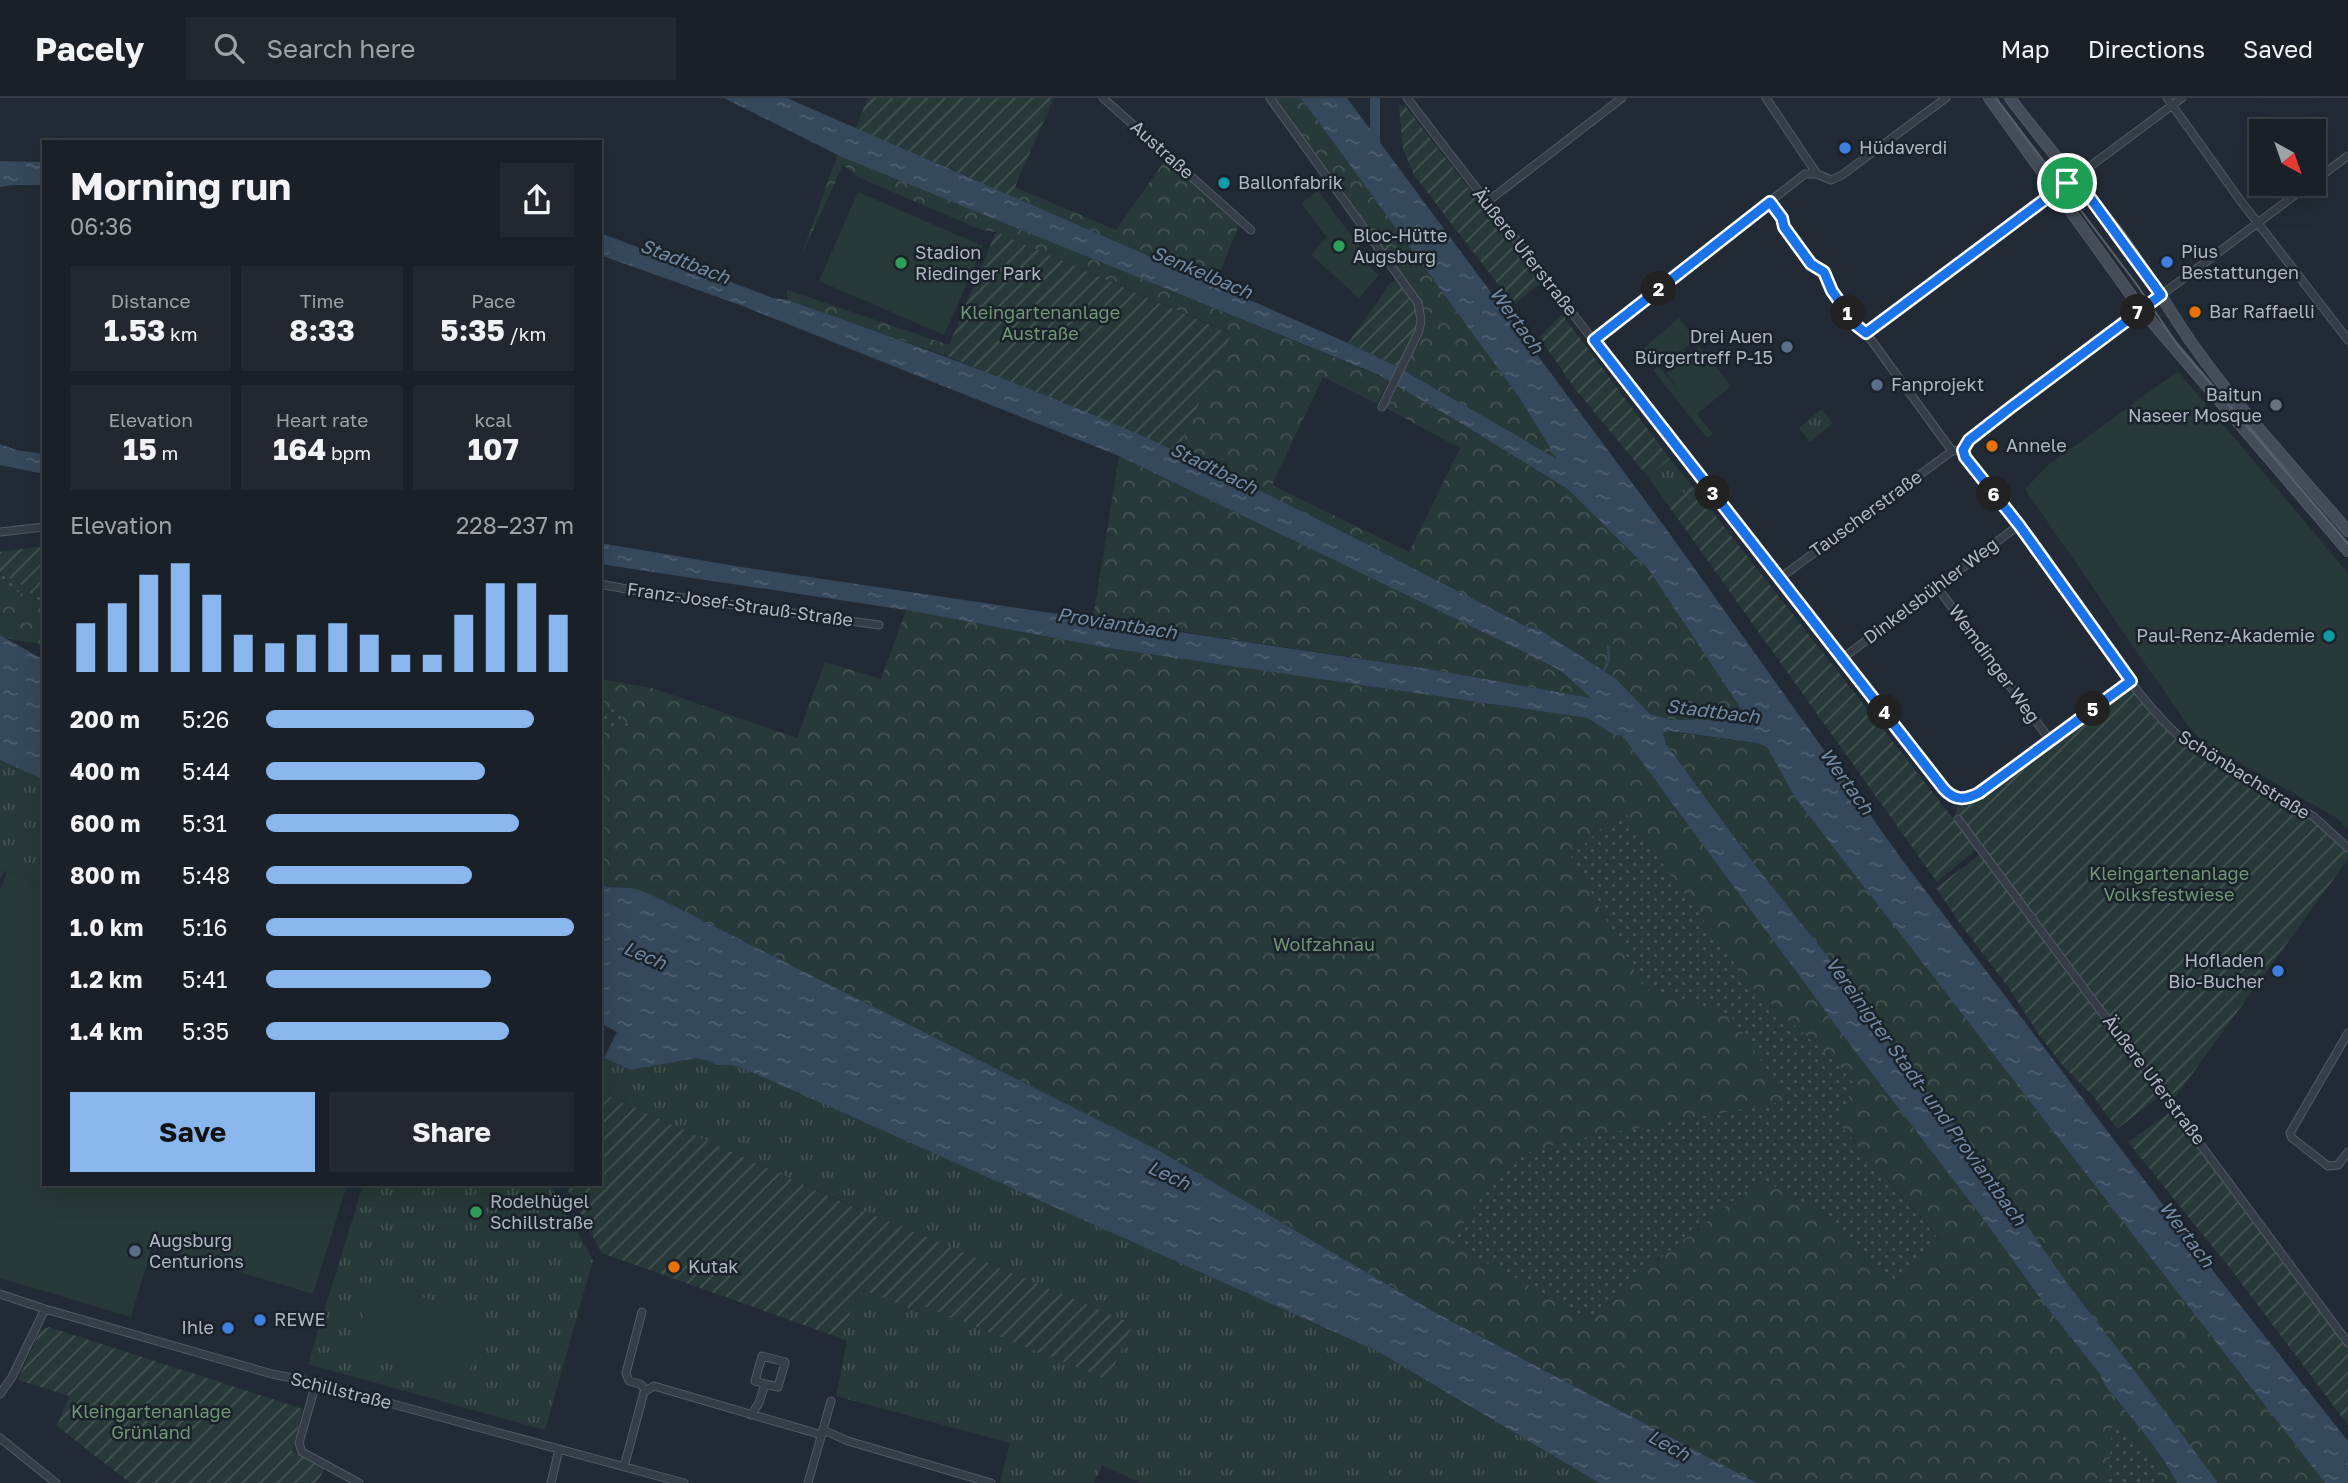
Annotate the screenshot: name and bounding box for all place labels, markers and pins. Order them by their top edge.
place label: Hüdaverdi [1859,136,1947,158]
marker: Hüdaverdi [1837,140,1853,156]
pin [2037,153,2097,213]
place label: Ballonfabrik [1238,171,1343,193]
marker: Ballonfabrik [1216,175,1232,191]
place label: Bloc-Hütte Augsburg [1353,224,1447,267]
marker: Bloc-Hütte Augsburg [1331,238,1347,254]
place label: Pius Bestattungen [2181,240,2299,283]
place label: Stadion Riedinger Park [915,241,1041,284]
marker: Pius Bestattungen [2159,254,2175,270]
marker: Stadion Riedinger Park [893,255,909,271]
pin: 2 [1642,272,1676,306]
pin: 7 [2120,294,2156,330]
pin: 1 [1830,296,1866,330]
place label: Bar Raffaelli [2209,300,2315,322]
marker: Bar Raffaelli [2187,304,2203,320]
place label: Drei Auen Bürgertreff P-15 [1634,325,1773,368]
marker: Drei Auen Bürgertreff P-15 [1779,339,1795,355]
place label: Fanprojekt [1891,373,1984,395]
marker: Fanprojekt [1869,377,1885,393]
place label: Baitun Naseer Mosque [2128,383,2262,426]
marker: Baitun Naseer Mosque [2268,397,2284,413]
place label: Annele [2006,434,2067,456]
marker: Annele [1984,438,2000,454]
pin: 3 [1696,476,1730,510]
pin: 6 [1976,476,2011,512]
place label: Paul-Renz-Akademie [2136,624,2315,646]
marker: Paul-Renz-Akademie [2321,628,2337,644]
pin: 5 [2076,692,2110,726]
pin: 4 [1868,694,1902,730]
place label: Hofladen Bio-Bucher [2168,949,2264,992]
marker: Hofladen Bio-Bucher [2270,963,2286,979]
place label: Rodelhügel Schillstraße [490,1190,593,1233]
marker: Rodelhügel Schillstraße [468,1204,484,1220]
place label: Augsburg Centurions [149,1229,244,1272]
marker: Augsburg Centurions [127,1243,143,1259]
place label: Kutak [688,1255,739,1277]
marker: Kutak [666,1259,682,1275]
place label: REWE [274,1308,325,1330]
marker: REWE [252,1312,268,1328]
place label: Ihle [181,1316,214,1338]
marker: Ihle [220,1320,236,1336]

